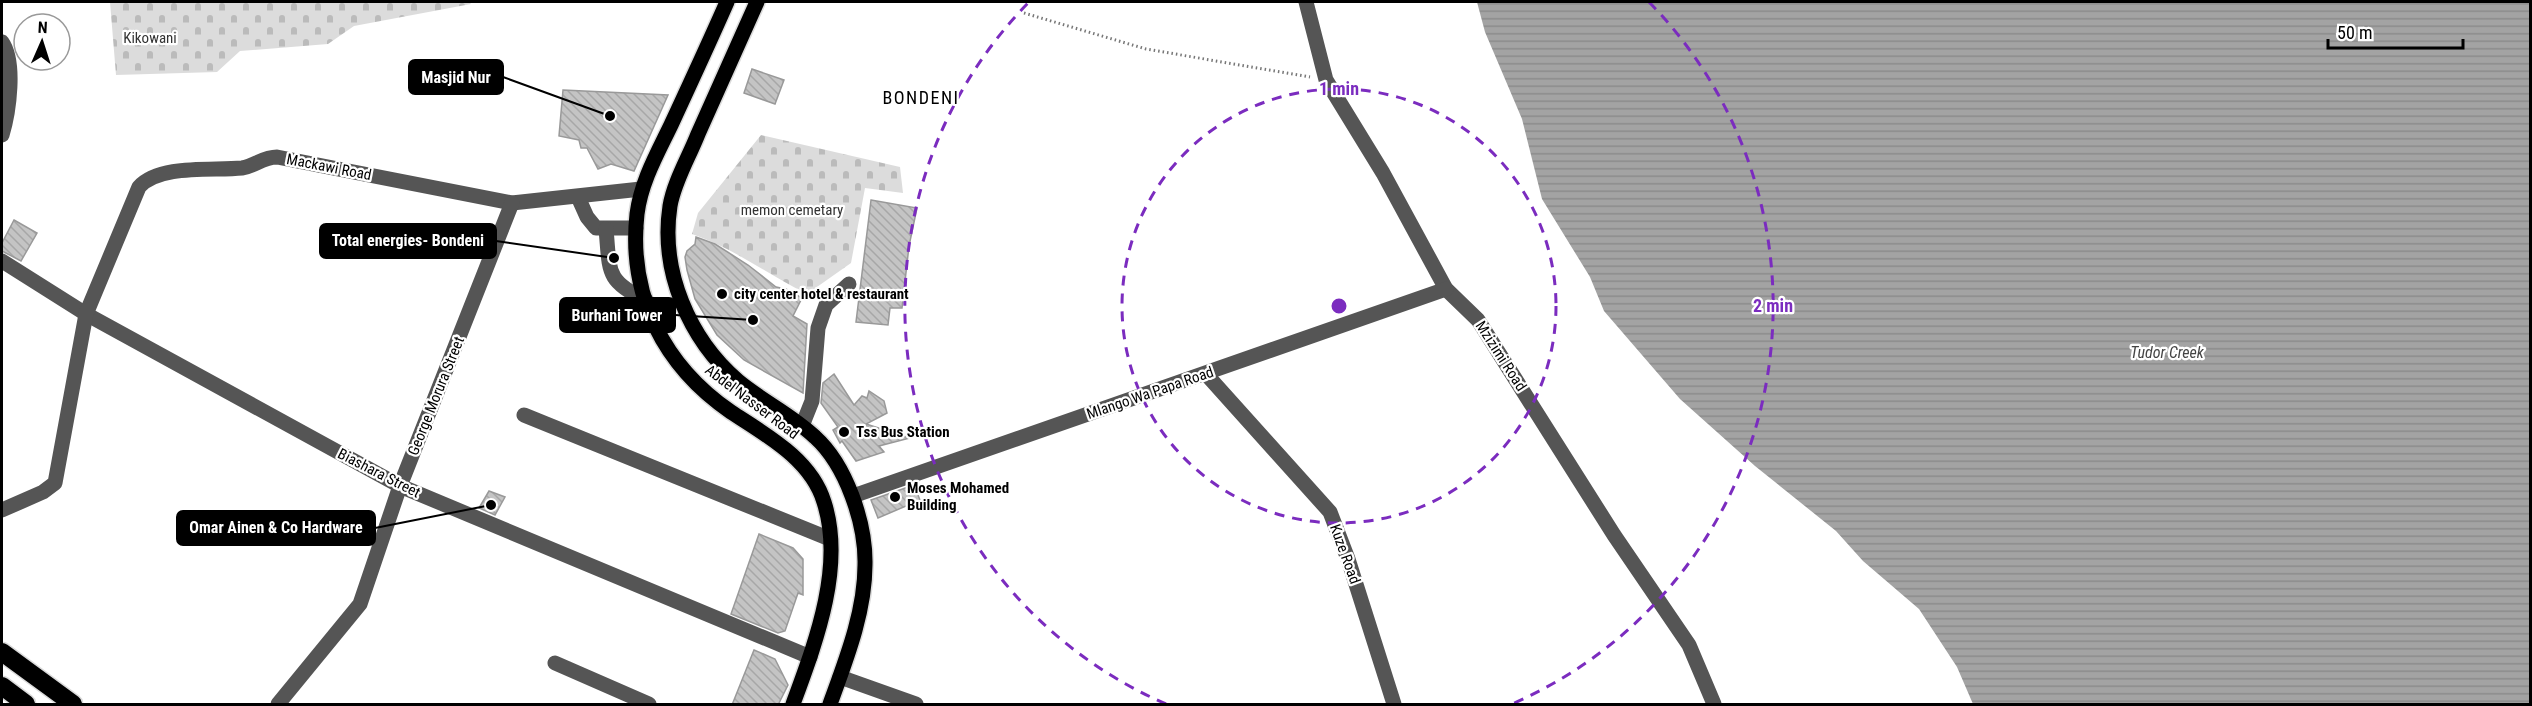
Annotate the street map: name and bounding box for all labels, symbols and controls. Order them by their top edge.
north arrow [12,12,72,72]
scale bar [2328,12,2463,50]
text: N [37,18,48,37]
text: 50 m [2337,22,2372,43]
park label: Kikowani [123,29,177,47]
callout: Masjid Nur [409,60,503,94]
text: Masjid Nur [421,68,491,87]
text: 1 min [1319,78,1359,99]
district label: BONDENI [882,87,960,108]
street label: Mackawi Road [285,150,373,184]
park label: memon cemetary [741,201,843,219]
callout: Total energies- Bondeni [320,224,496,258]
text: Total energies- Bondeni [332,231,484,250]
place label: city center hotel & restaurant [734,285,909,303]
marker: city center hotel & restaurant [715,287,729,301]
text: 2 min [1753,295,1793,316]
centre of rings [1329,296,1349,316]
callout: Burhani Tower [560,298,675,332]
text: Burhani Tower [572,306,662,325]
street label: Mzizimi Road [1472,318,1530,394]
street label: George Morura Street [404,334,468,458]
water label: Tudor Creek [2130,343,2205,362]
street label: Abdel Nasser Road [702,361,802,443]
street label: Mlango Wa Papa Road [1084,363,1216,423]
place label: Tss Bus Station [856,423,950,441]
marker: Tss Bus Station [837,425,851,439]
street label: Biashara Street [335,445,423,501]
place label: Moses Mohamed Building [907,479,1009,514]
marker: Moses Mohamed Building [888,490,902,504]
callout: Omar Ainen & Co Hardware [177,511,375,545]
text: Omar Ainen & Co Hardware [189,518,363,537]
street label: Kuze Road [1326,522,1364,586]

